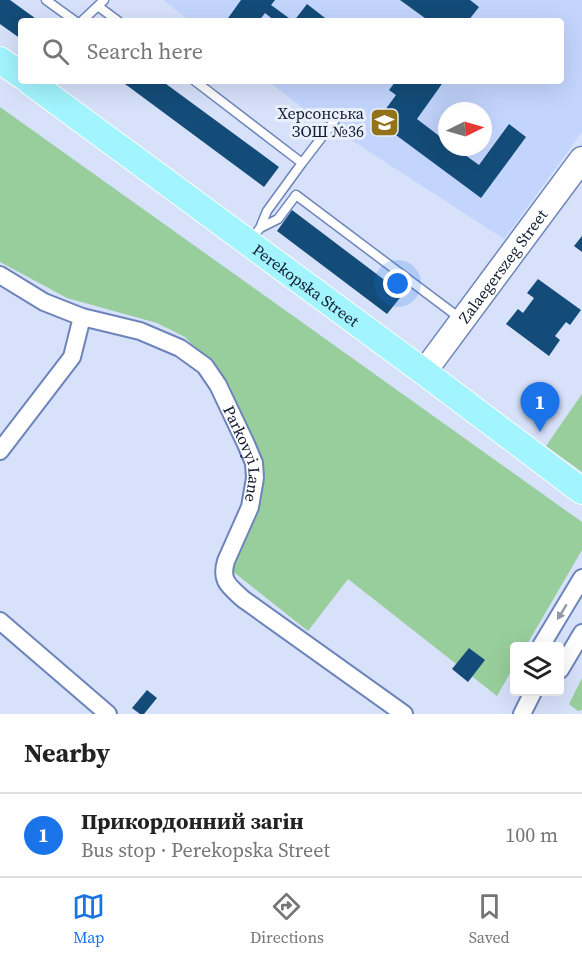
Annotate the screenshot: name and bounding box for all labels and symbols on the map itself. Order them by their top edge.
place label: Херсонська ЗОШ №36 [278,102,365,142]
north arrow [438,102,492,156]
school or university icon: Херсонська ЗОШ №36 [369,106,401,138]
street label: Zalaegerszeg Street [453,204,553,327]
street label: Perekopska Street [248,238,364,332]
your location [383,269,412,298]
pin: 1 [520,382,560,432]
street label: Parkovyi Lane [218,402,266,504]
one-way arrow [556,604,567,620]

